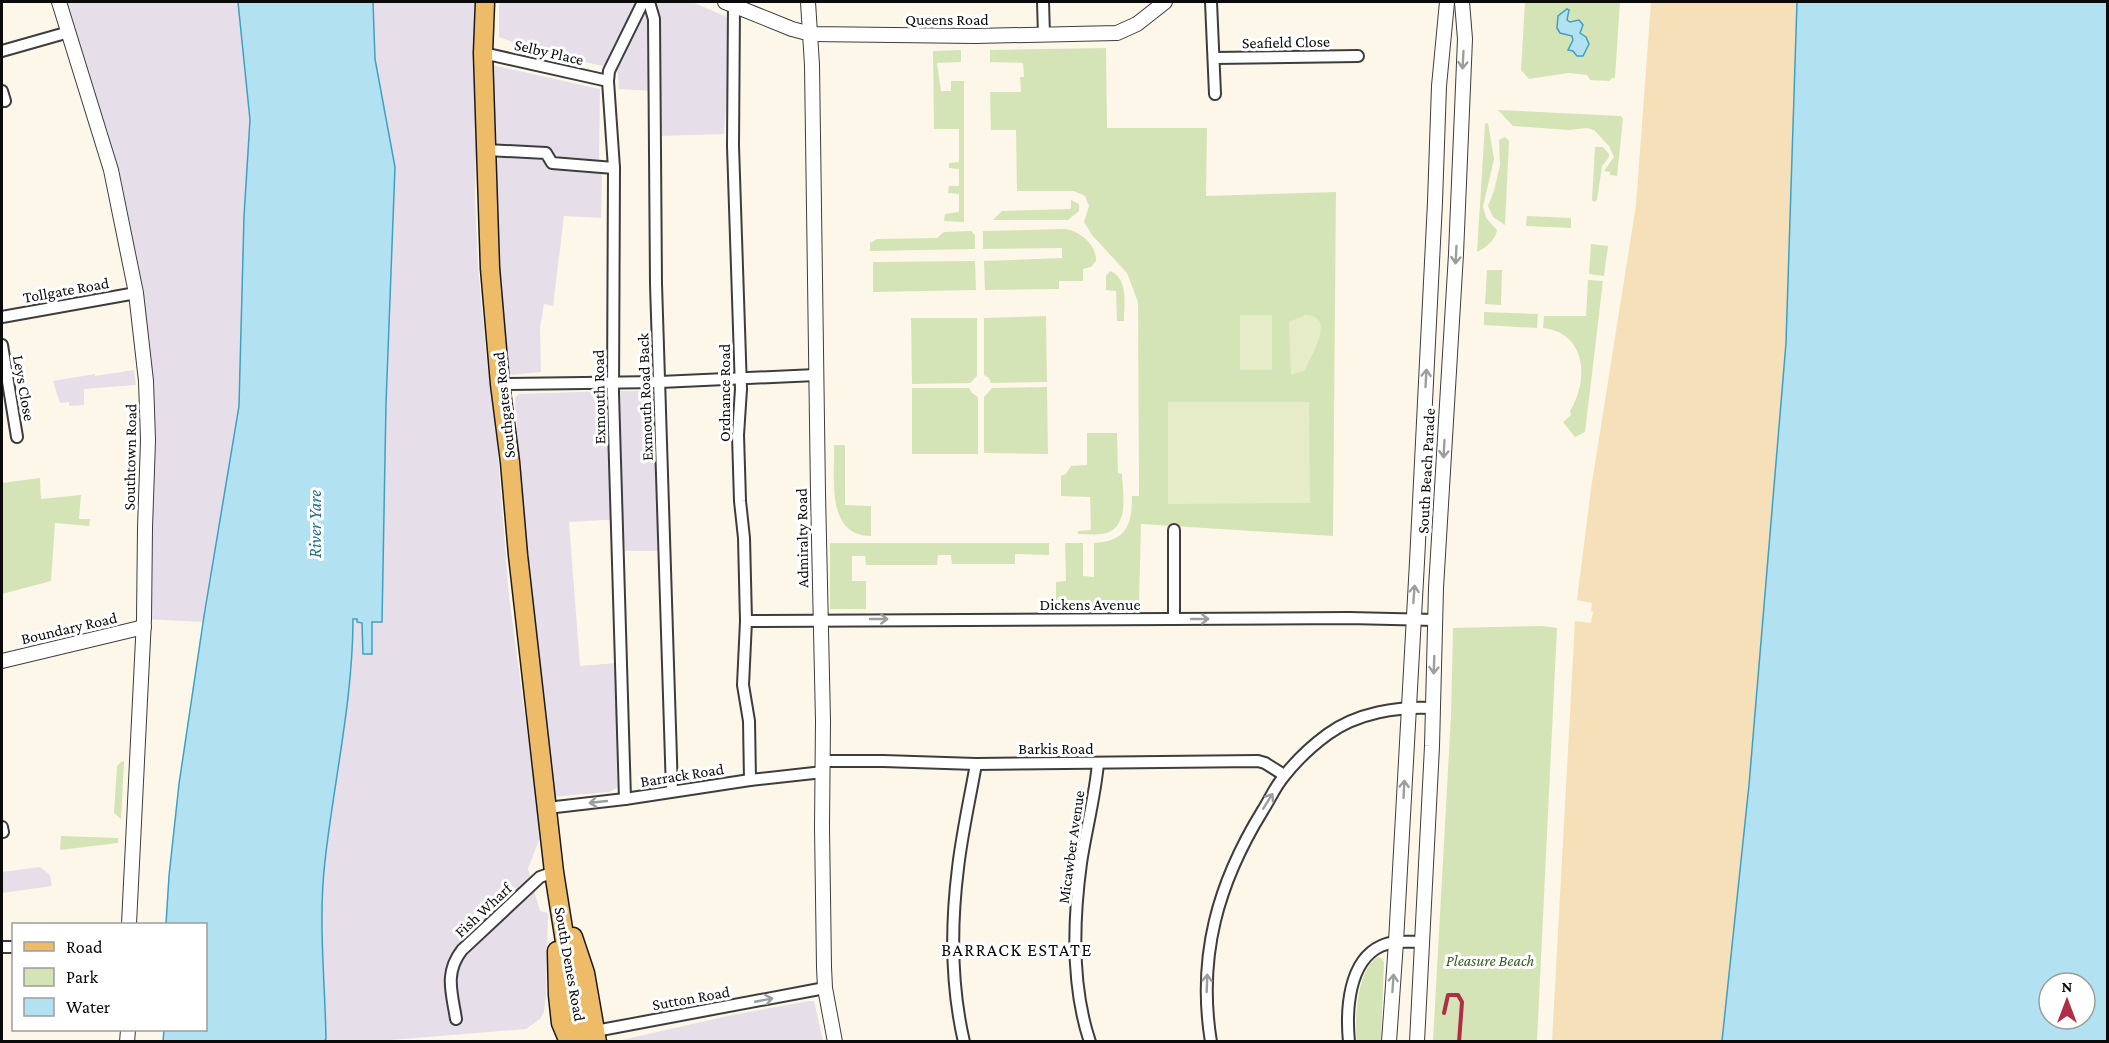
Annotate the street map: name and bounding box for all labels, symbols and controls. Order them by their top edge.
street label: Queens Road [905,11,989,28]
street label: Seafield Close [1242,33,1330,51]
street label: Selby Place [513,36,585,69]
one-way arrow [1458,49,1469,69]
one-way arrow [1450,244,1461,264]
street label: Tollgate Road [22,274,111,307]
street label: Exmouth Road Back [634,332,656,461]
street label: Ordnance Road [716,343,733,442]
street label: Exmouth Road [590,349,608,444]
street label: Southgates Road [490,350,519,459]
street label: Leys Close [9,354,38,422]
one-way arrow [1420,369,1431,389]
street label: Southtown Road [121,403,139,510]
street label: South Beach Parade [1414,408,1438,534]
one-way arrow [1438,439,1449,459]
street label: Admiralty Road [793,487,812,588]
water label: River Yare [305,490,325,558]
one-way arrow [1409,584,1420,604]
street label: Dickens Avenue [1040,596,1140,613]
street label: Boundary Road [19,609,120,648]
one-way arrow [868,613,888,625]
one-way arrow [1189,613,1209,625]
one-way arrow [1428,655,1439,675]
street label: Barkis Road [1018,740,1094,757]
street label: Barrack Road [639,760,726,790]
one-way arrow [1399,779,1410,799]
street label: Micawber Avenue [1055,789,1087,905]
one-way arrow [1263,793,1275,810]
one-way arrow [589,797,609,808]
street label: Fish Wharf [451,879,516,940]
street label: South Denes Road [552,905,589,1023]
legend [12,923,207,1031]
text: Road [66,937,103,957]
district label: BARRACK ESTATE [941,940,1093,960]
park label: Pleasure Beach [1446,952,1535,969]
text: Park [66,967,98,987]
north arrow [2037,971,2097,1031]
one-way arrow [1201,974,1213,994]
one-way arrow [1388,974,1399,994]
text: N [2062,978,2073,995]
street label: Sutton Road [651,983,732,1013]
one-way arrow [754,994,773,1005]
text: Water [66,997,111,1017]

